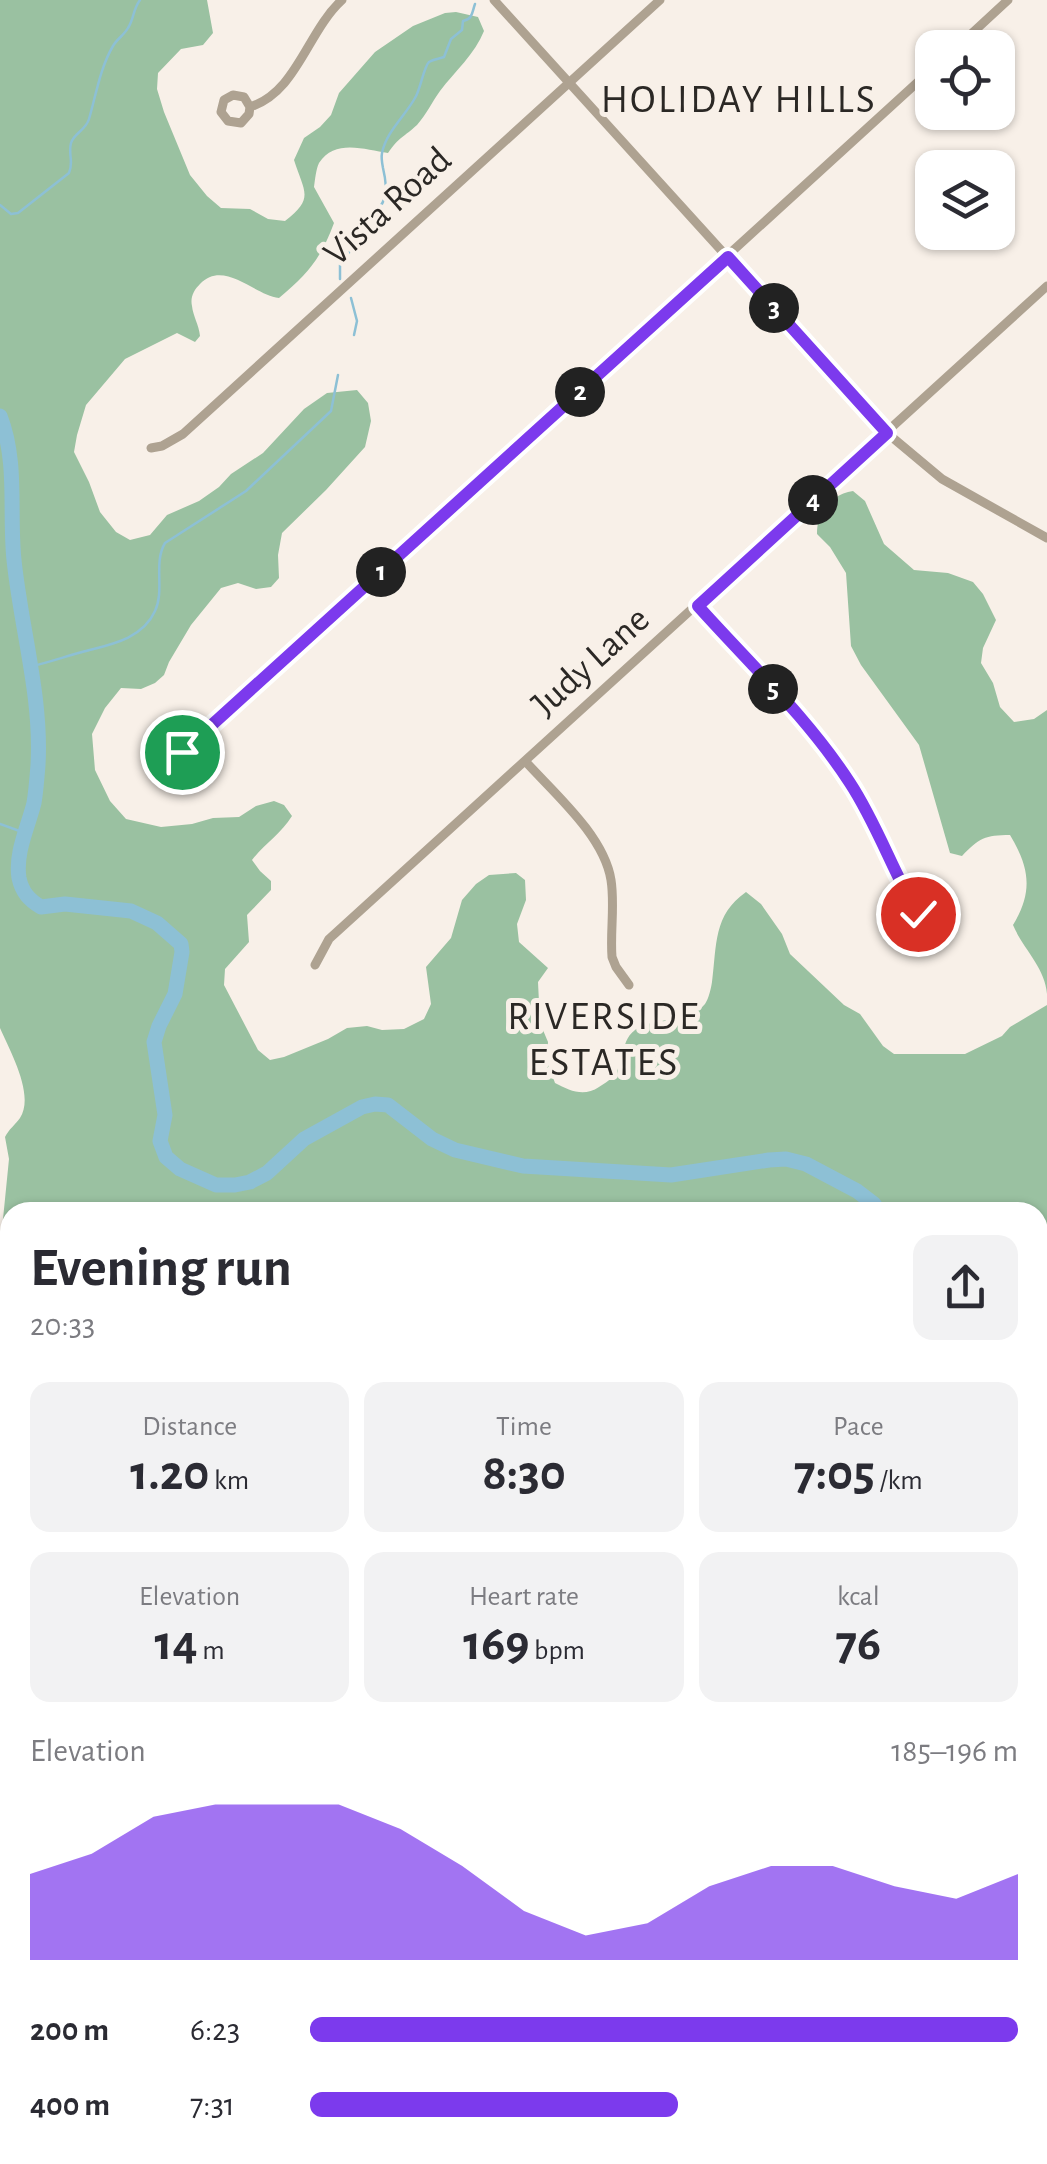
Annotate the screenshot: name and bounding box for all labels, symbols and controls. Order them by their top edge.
map controls [915,30,1015,250]
button: locate [915,30,1015,130]
district label: HOLIDAY HILLS [601,80,877,120]
street label: Vista Road [317,141,459,273]
button: layers [915,150,1015,250]
pin: 3 [749,283,799,333]
text: 3 [768,294,780,322]
pin: 2 [555,367,605,417]
text: 2 [573,378,587,406]
pin: 4 [788,475,838,525]
text: 4 [806,486,820,514]
pin: 1 [356,547,406,597]
text: 1 [376,558,386,586]
street label: Judy Lane [525,600,657,724]
pin: 5 [748,664,798,714]
text: 5 [767,675,779,703]
pin [140,710,225,795]
icon: arrive [155,725,210,780]
pin [876,872,961,957]
icon: check [891,887,946,942]
district label: RIVERSIDE ESTATES [507,997,701,1083]
button: share [913,1235,1018,1340]
text: Evening run [30,1241,292,1296]
text: 20:33 [30,1309,95,1341]
text: Distance [142,1413,237,1441]
text: Time [496,1413,552,1441]
text: Pace [833,1413,884,1441]
text: 1.20 [130,1449,209,1499]
text: 8:30 [482,1449,566,1499]
text: 7:05 [794,1449,875,1499]
text: km [209,1467,249,1495]
text: /km [875,1467,923,1495]
text: Elevation [139,1583,240,1611]
text: Heart rate [469,1583,579,1611]
text: kcal [837,1583,880,1611]
text: 14 [155,1619,198,1669]
text: 169 [463,1619,529,1669]
text: 76 [835,1619,881,1669]
text: m [198,1637,225,1665]
text: bpm [529,1637,585,1665]
text: Elevation [30,1735,146,1767]
text: 185–196 m [891,1735,1018,1767]
text: 200 m [30,2014,109,2046]
text: 6:23 [190,2014,240,2046]
text: 400 m [30,2089,110,2121]
text: 7:31 [190,2089,235,2121]

